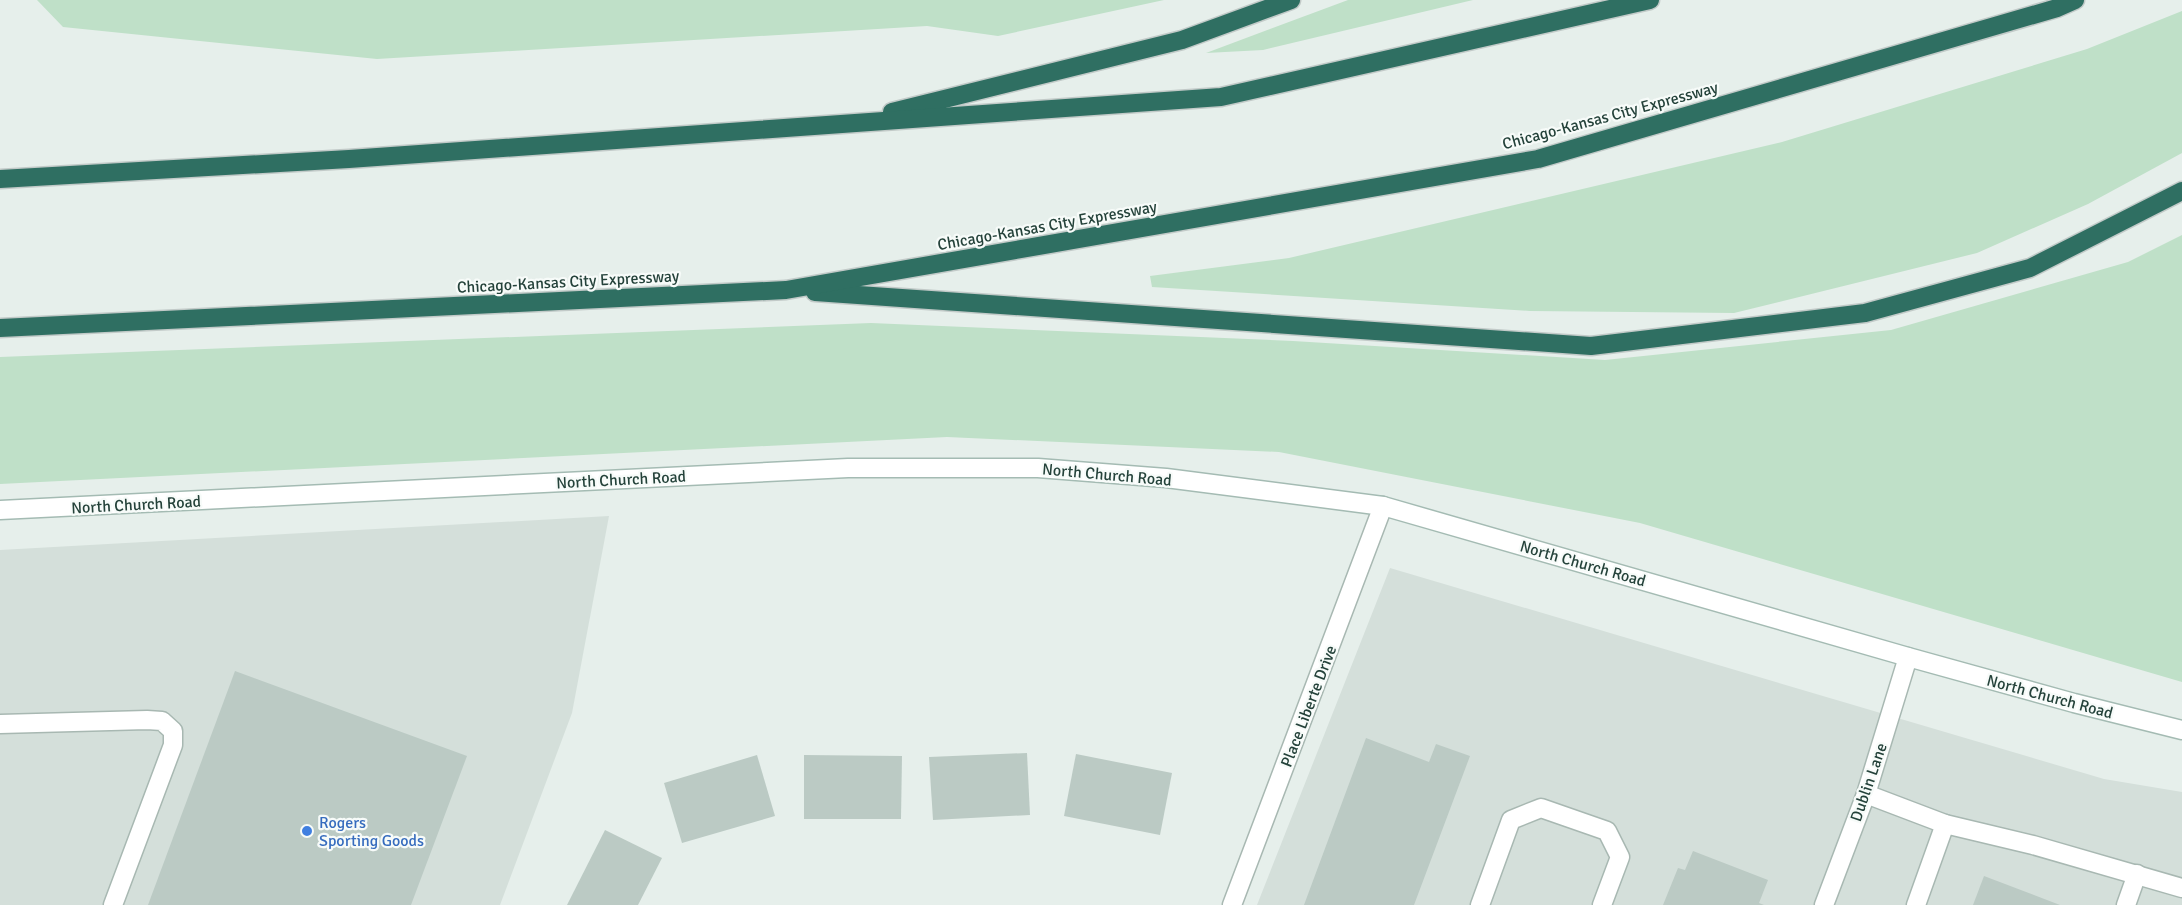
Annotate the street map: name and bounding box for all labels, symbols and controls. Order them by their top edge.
street label: Chicago-Kansas City Expressway [1500,77,1721,154]
street label: Chicago-Kansas City Expressway [936,197,1159,255]
street label: Chicago-Kansas City Expressway [456,266,680,298]
street label: North Church Road [1041,459,1173,491]
street label: North Church Road [556,467,686,493]
street label: North Church Road [71,492,201,518]
street label: North Church Road [1518,536,1648,591]
street label: Place Liberte Drive [1277,643,1341,770]
street label: North Church Road [1984,670,2115,723]
street label: Dublin Lane [1846,740,1892,824]
place label: Rogers Sporting Goods [319,813,424,851]
marker: Rogers Sporting Goods [300,824,314,838]

